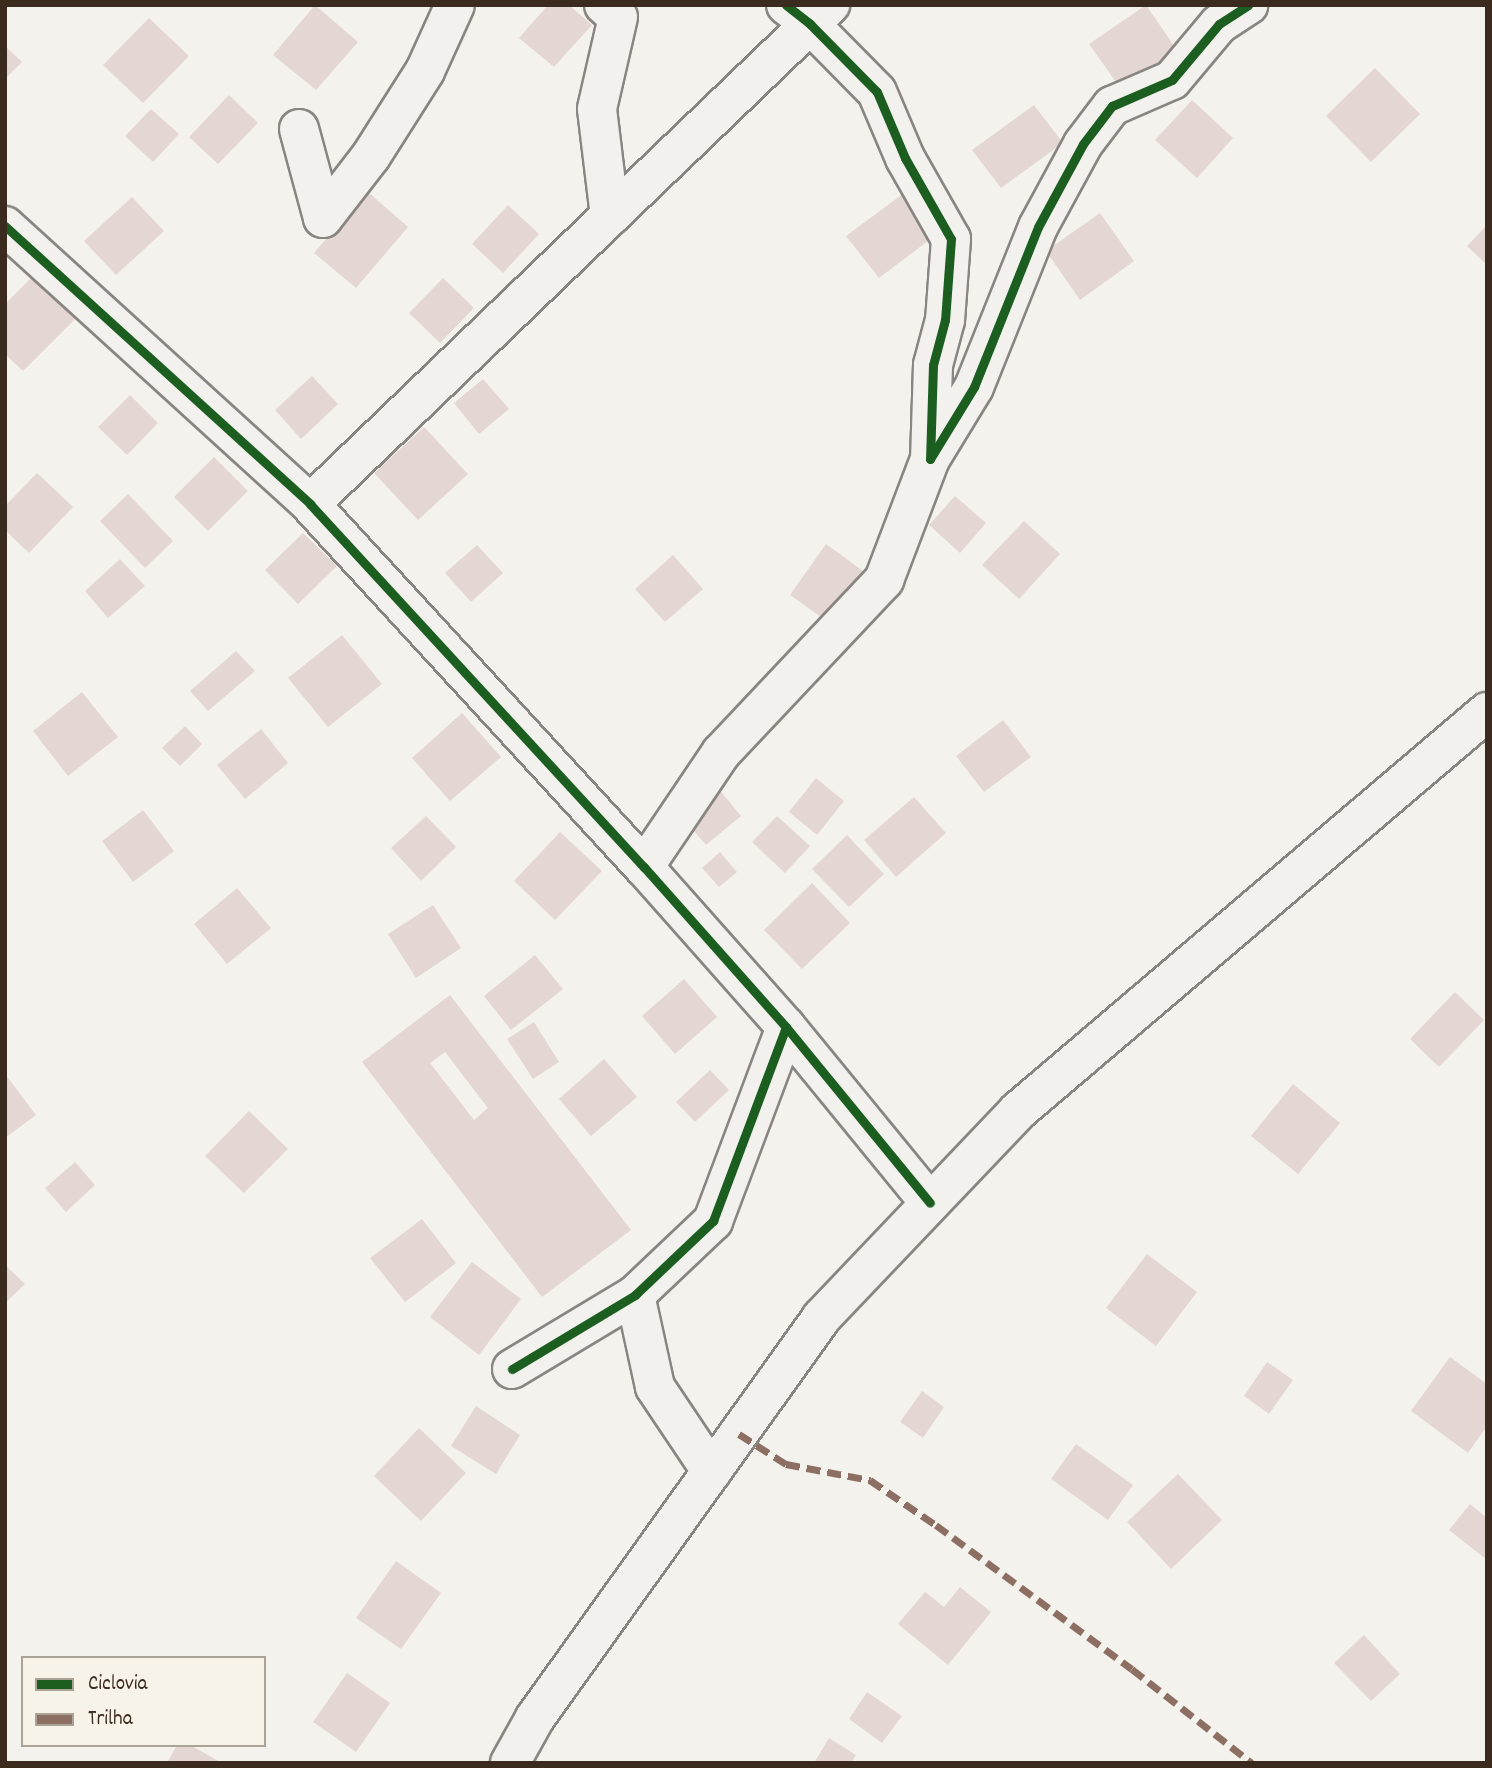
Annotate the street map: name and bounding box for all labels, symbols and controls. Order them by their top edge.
legend [21,1656,266,1747]
text: Ciclovia [88,1670,147,1700]
text: Trilha [88,1705,133,1735]

